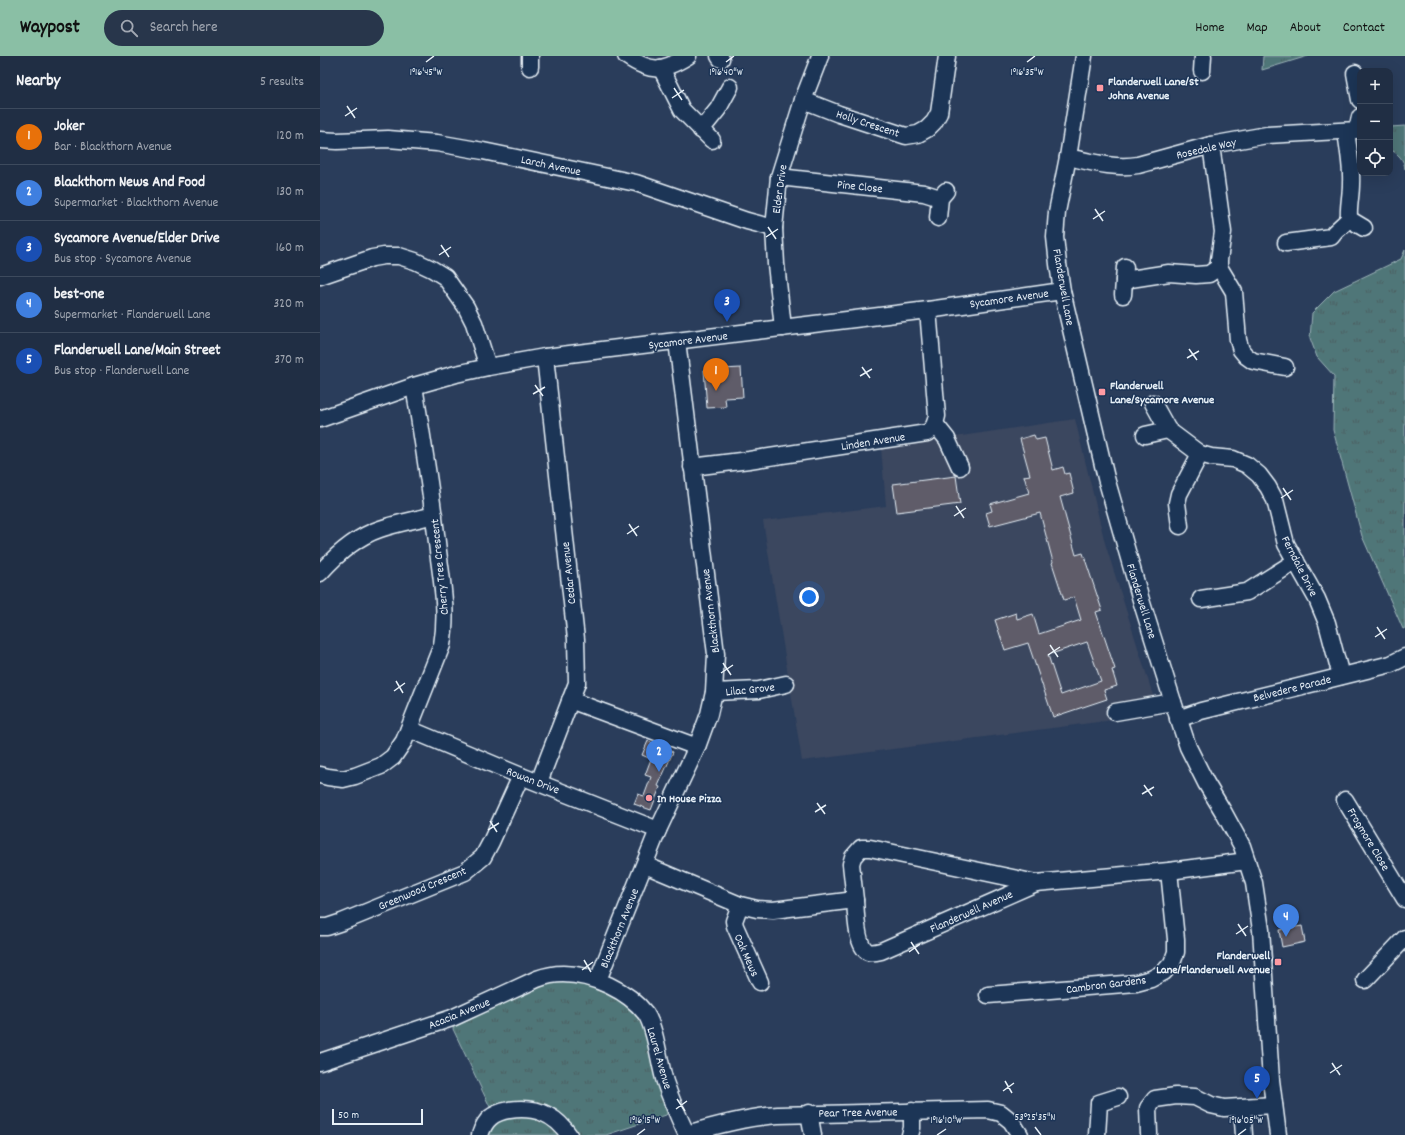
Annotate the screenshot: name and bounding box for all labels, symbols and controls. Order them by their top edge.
search box [104,10,384,46]
text: Waypost [20,15,80,42]
icon: search [118,17,140,39]
text: Search here [150,17,218,39]
text: Home [1195,18,1224,38]
text: Map [1246,18,1268,38]
text: About [1290,18,1321,38]
text: Contact [1343,18,1385,38]
text: 1°16'45"W [410,66,443,80]
text: 1°16'40"W [709,66,743,80]
text: 1°16'35"W [1011,66,1044,80]
map controls [1357,68,1393,176]
button: + [1357,68,1393,104]
text: Nearby [16,70,60,94]
text: 5 results [260,73,304,92]
place label: Flanderwell Lane/St Johns Avenue [1108,74,1199,105]
marker: Flanderwell Lane/St Johns Avenue [1095,83,1105,93]
button: − [1357,104,1393,140]
street label: Holly Crescent [834,106,902,143]
text: Joker [54,116,84,138]
text: 1 [28,127,30,146]
text: 120 m [276,127,304,146]
street label: Rosedale Way [1175,134,1239,165]
text: Bar · Blackthorn Avenue [54,138,172,157]
button: locate [1357,140,1393,176]
street label: Larch Avenue [519,152,582,181]
street label: Elder Drive [769,163,792,215]
text: Blackthorn News And Food [54,172,205,194]
street label: Pine Close [836,177,883,198]
text: 2 [26,183,32,202]
text: 130 m [276,183,304,202]
text: Supermarket · Blackthorn Avenue [54,194,218,213]
text: Sycamore Avenue/Elder Drive [54,228,220,250]
text: 3 [26,239,32,258]
text: 160 m [276,239,304,258]
street label: Flanderwell Lane [1047,248,1078,327]
text: Bus stop · Sycamore Avenue [54,250,191,269]
text: best-one [54,284,104,306]
street label: Sycamore Avenue [969,286,1050,313]
pin: 3 [714,289,740,322]
text: 4 [26,295,32,314]
text: 320 m [274,295,304,314]
text: Supermarket · Flanderwell Lane [54,306,211,325]
street label: Sycamore Avenue [648,328,729,355]
text: Flanderwell Lane/Main Street [54,340,221,362]
text: 5 [26,351,32,370]
text: 370 m [274,351,304,370]
pin: 1 [703,358,729,391]
text: Bus stop · Flanderwell Lane [54,362,189,381]
place label: Flanderwell Lane/Sycamore Avenue [1110,378,1215,409]
marker: Flanderwell Lane/Sycamore Avenue [1097,387,1107,397]
street label: Linden Avenue [840,429,907,456]
street label: Cherry Tree Crescent [427,517,454,616]
street label: Ferndale Drive [1276,533,1321,600]
street label: Cedar Avenue [558,541,581,605]
street label: Flanderwell Lane [1121,562,1160,641]
street label: Blackthorn Avenue [698,568,725,654]
your location [799,587,819,607]
street label: Belvedere Parade [1252,672,1333,707]
street label: Lilac Grove [725,679,776,702]
pin: 2 [646,739,672,772]
street label: Rowan Drive [503,763,562,799]
place label: In House Pizza [657,791,723,808]
marker: In House Pizza [644,793,654,803]
street label: Frogmore Close [1342,805,1393,875]
street label: Greenwood Crescent [376,863,470,916]
street label: Blackthorn Avenue [597,886,644,971]
street label: Flanderwell Avenue [927,886,1016,938]
pin: 4 [1273,904,1299,937]
street label: Oak Mews [729,931,763,980]
place label: Flanderwell Lane/Flanderwell Avenue [1156,948,1271,979]
marker: Flanderwell Lane/Flanderwell Avenue [1273,957,1283,967]
street label: Cambron Gardens [1065,972,1147,999]
street label: Acacia Avenue [426,994,493,1034]
street label: Laurel Avenue [642,1025,676,1091]
pin: 5 [1244,1066,1270,1099]
street label: Pear Tree Avenue [818,1104,898,1123]
scale bar [332,1107,423,1126]
text: 50 m [338,1108,359,1124]
text: 53°25'35"N [1015,1111,1055,1125]
text: 1°16'15"W [630,1114,661,1128]
text: 1°16'10"W [930,1114,962,1128]
text: 1°16'05"W [1229,1114,1263,1128]

